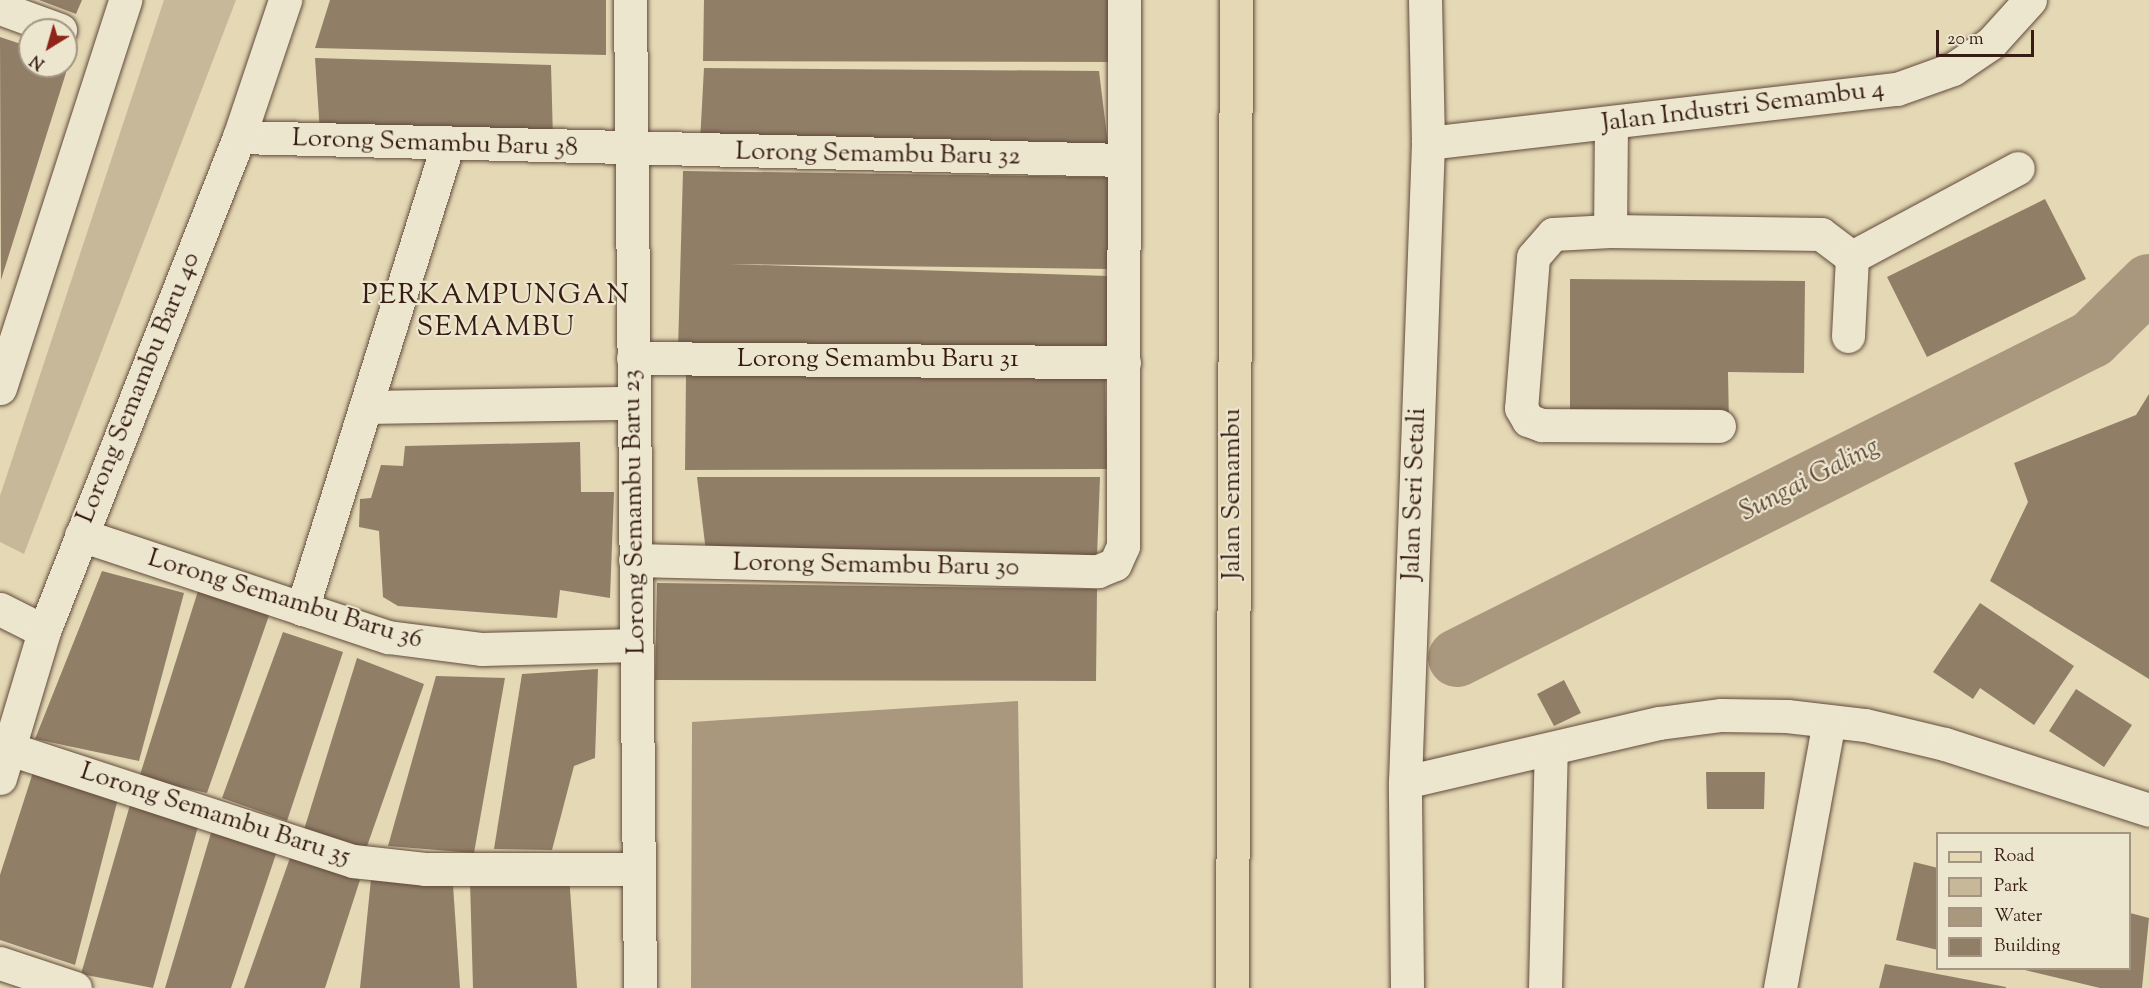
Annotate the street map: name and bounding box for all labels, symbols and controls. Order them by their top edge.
north arrow [18,18,78,78]
scale bar [1939,18,2036,56]
text: 20 m [1947,27,1984,53]
text: N [26,48,50,74]
street label: Jalan Industri Semambu 4 [1600,74,1886,140]
street label: Lorong Semambu Baru 38 [292,123,578,165]
street label: Lorong Semambu Baru 32 [735,137,1021,173]
street label: Lorong Semambu Baru 40 [70,248,208,528]
district label: PERKAMPUNGAN SEMAMBU [362,279,630,345]
street label: Lorong Semambu Baru 31 [737,344,1019,376]
street label: Lorong Semambu Baru 23 [617,369,653,655]
street label: Jalan Seri Setali [1396,407,1434,581]
street label: Jalan Semambu [1217,408,1249,580]
water label: Sungai Galing [1735,431,1885,529]
street label: Lorong Semambu Baru 36 [144,543,426,657]
street label: Lorong Semambu Baru 30 [732,548,1020,584]
street label: Lorong Semambu Baru 35 [76,757,354,873]
legend [1936,832,2131,970]
text: Road [1994,844,2034,870]
text: Park [1994,874,2028,900]
text: Water [1994,904,2042,930]
text: Building [1994,934,2060,960]

